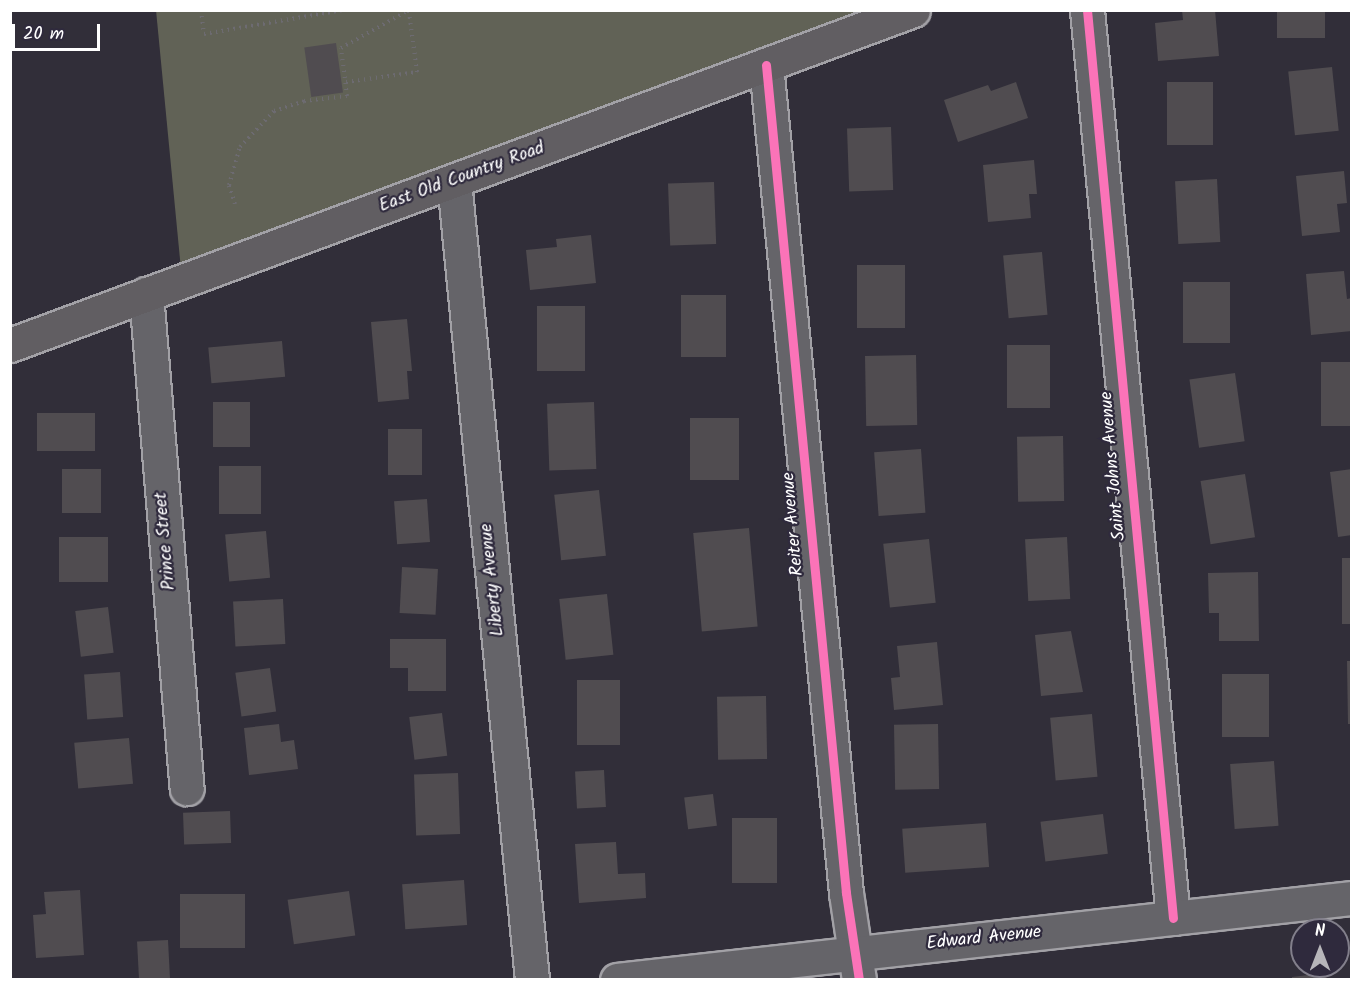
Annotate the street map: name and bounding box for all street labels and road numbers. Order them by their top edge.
street label: East Old Country Road [376,138,548,218]
street label: Saint Johns Avenue [1097,390,1131,542]
street label: Reiter Avenue [779,471,809,577]
street label: Prince Street [151,491,181,591]
street label: Liberty Avenue [476,523,510,637]
street label: Edward Avenue [926,922,1042,956]

